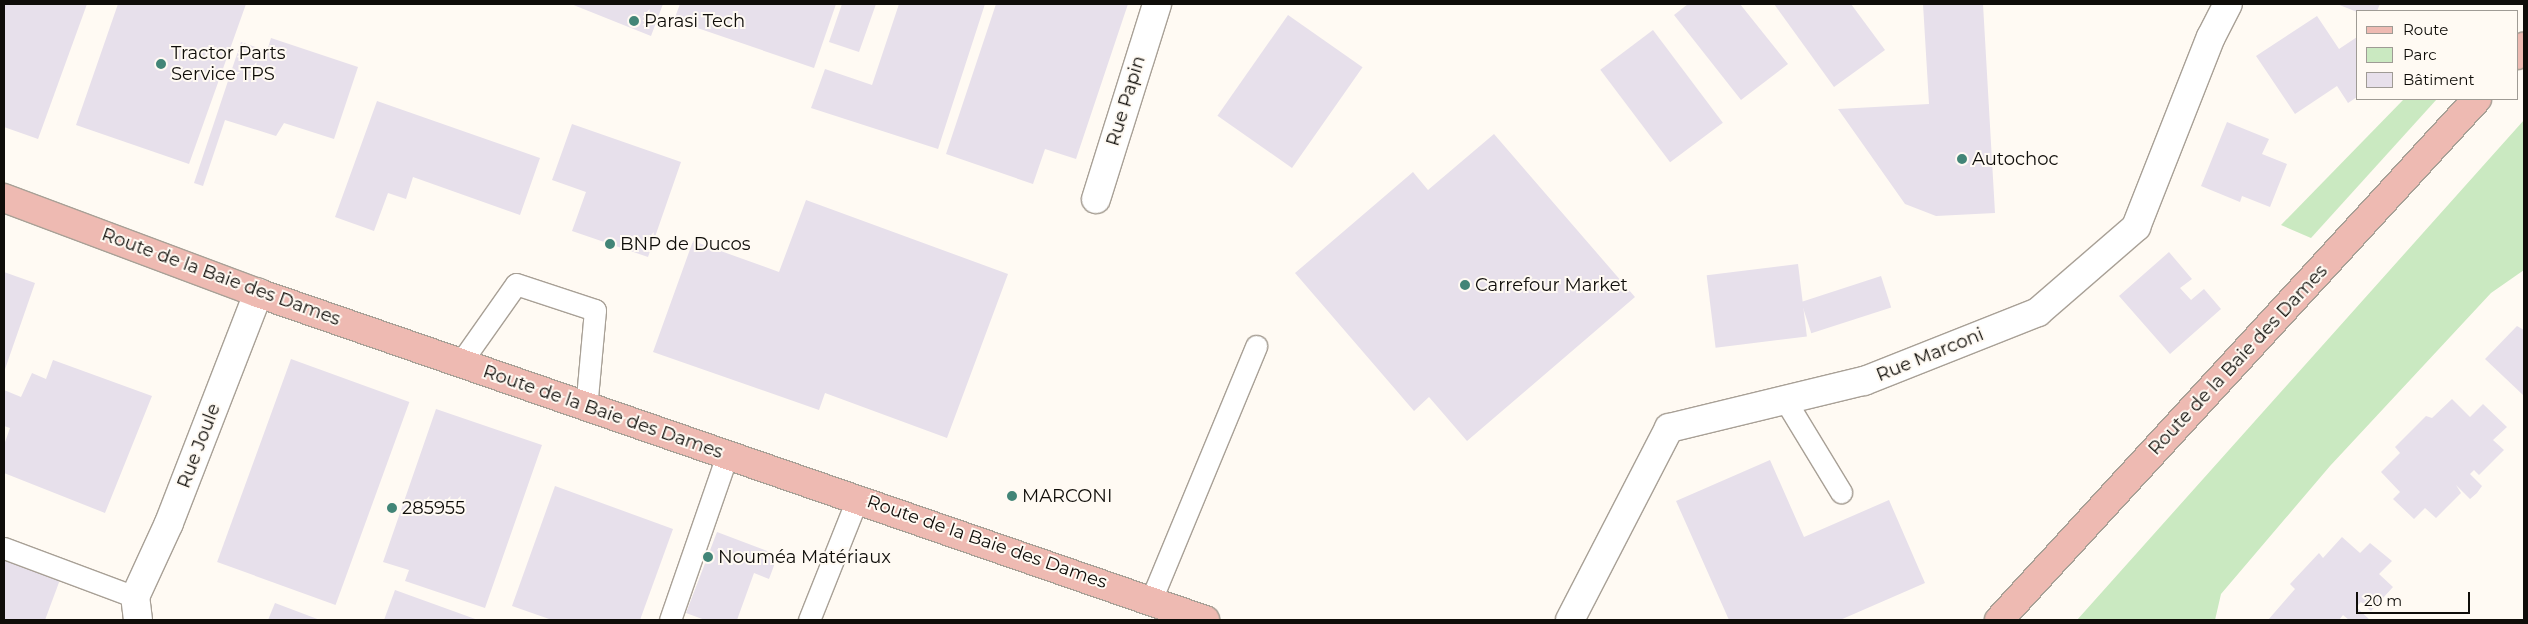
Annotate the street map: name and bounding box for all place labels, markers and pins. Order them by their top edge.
place label: Parasi Tech [644,10,745,32]
marker: Parasi Tech [628,15,640,27]
place label: Tractor Parts Service TPS [171,43,285,86]
marker: Tractor Parts Service TPS [155,58,167,70]
place label: Autochoc [1972,148,2059,170]
marker: Autochoc [1956,153,1968,165]
place label: BNP de Ducos [620,233,751,255]
marker: BNP de Ducos [604,238,616,250]
place label: Carrefour Market [1475,274,1628,296]
marker: Carrefour Market [1459,279,1471,291]
place label: MARCONI [1022,485,1112,507]
marker: MARCONI [1006,490,1018,502]
place label: 285955 [402,497,465,519]
marker: 285955 [386,502,398,514]
place label: Nouméa Matériaux [718,546,891,568]
marker: Nouméa Matériaux [702,551,714,563]

